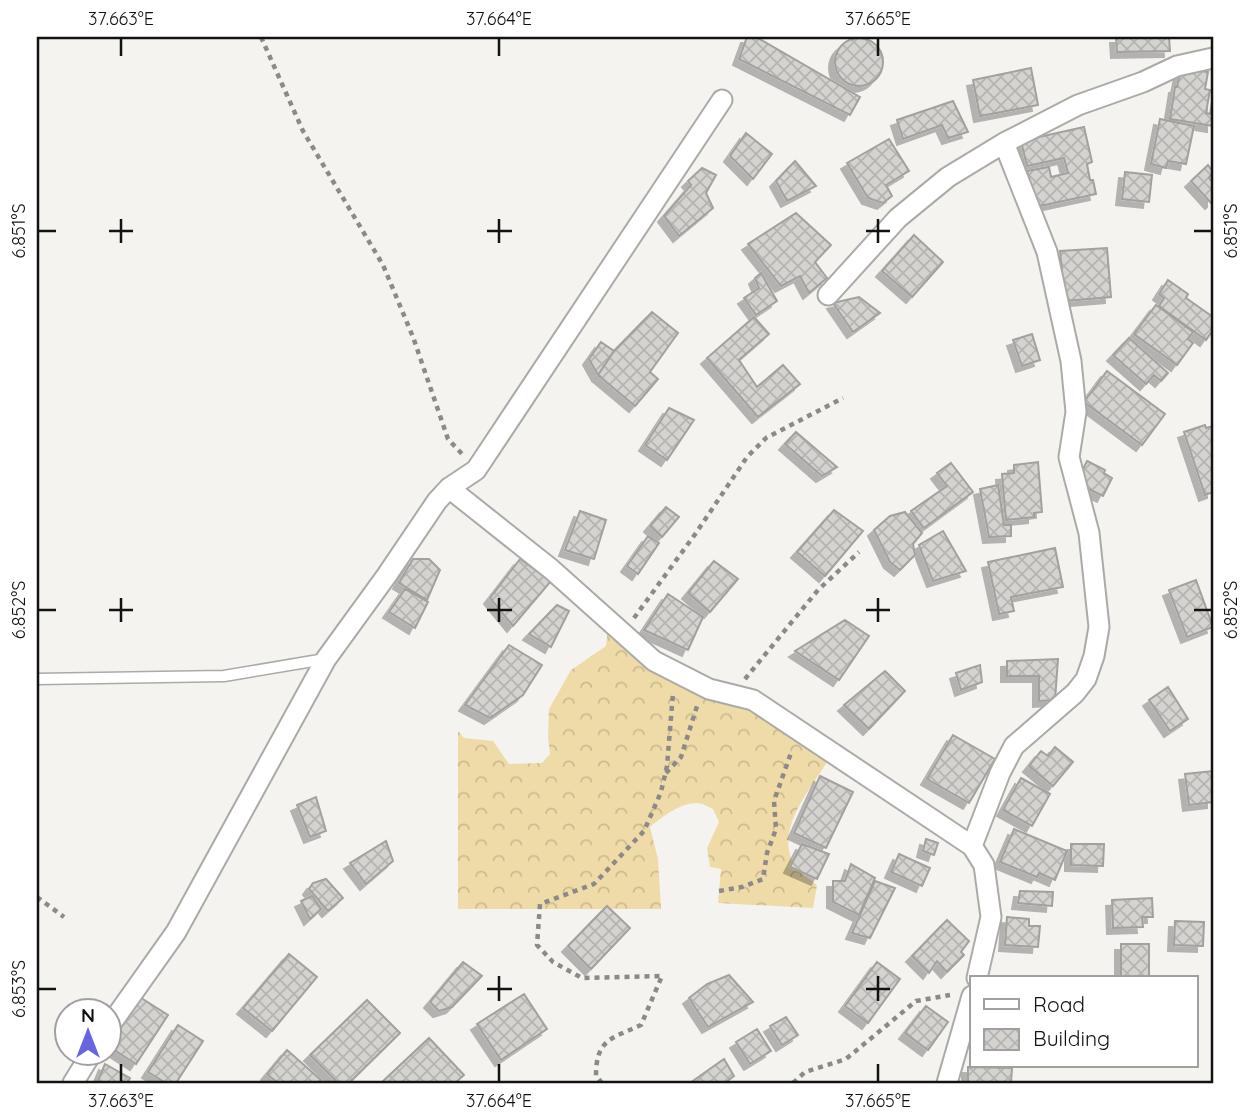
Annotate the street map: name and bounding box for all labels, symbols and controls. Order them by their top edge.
text: 37.663°E [88,7,154,30]
text: 37.664°E [466,7,532,30]
text: 37.665°E [845,7,911,30]
text: 6.851°S [7,203,30,259]
text: 6.851°S [1219,203,1242,259]
text: 6.852°S [7,581,30,639]
text: 6.852°S [1219,581,1242,639]
text: 6.853°S [7,960,30,1018]
legend [970,976,1198,1068]
text: Road [1033,991,1085,1017]
north arrow [52,998,122,1068]
text: N [81,1003,95,1027]
text: Building [1033,1025,1110,1051]
text: 37.663°E [88,1089,154,1112]
text: 37.664°E [466,1089,532,1112]
text: 37.665°E [845,1089,911,1112]

